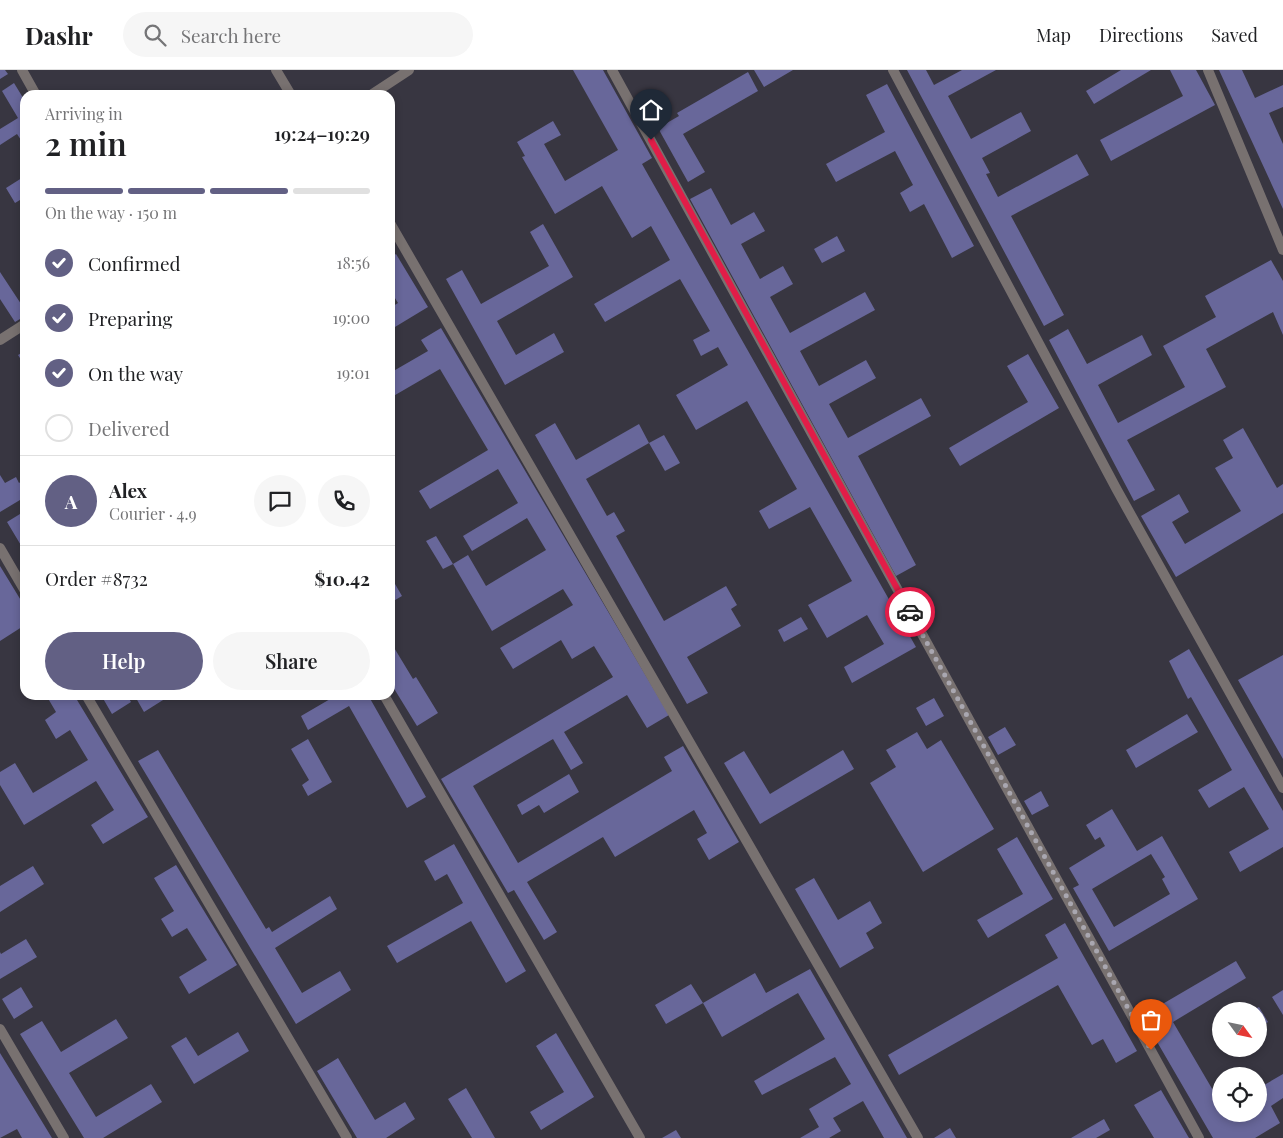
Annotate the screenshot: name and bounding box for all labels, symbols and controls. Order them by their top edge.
search box [123,12,473,57]
text: Dashr [25,19,93,51]
icon: search [141,21,169,49]
text: Search here [181,22,281,48]
text: Map [1036,23,1071,47]
text: Directions [1099,23,1183,47]
text: Saved [1211,23,1258,47]
pin [630,89,672,140]
icon: home [637,96,665,124]
text: Arriving in [45,103,123,124]
text: 19:24–19:29 [274,120,370,146]
text: 2 min [45,121,127,164]
text: On the way · 150 m [45,202,177,223]
icon: check [45,249,73,277]
text: Confirmed [88,250,181,276]
text: 18:56 [337,252,370,273]
icon: check [45,304,73,332]
text: Preparing [88,305,173,331]
text: 19:00 [332,307,370,328]
icon: check [45,359,73,387]
text: On the way [88,360,183,386]
text: 19:01 [336,362,370,383]
text: Delivered [88,415,170,441]
button: chat [254,475,306,527]
button: phone [318,475,370,527]
text: Alex [109,477,147,503]
text: A [65,488,77,514]
text: Courier · 4.9 [109,503,197,524]
text: Order #8732 [45,565,148,591]
text: $10.42 [314,565,370,591]
courier [885,587,935,637]
icon: car [896,598,924,626]
button: Help [45,632,203,690]
button: Share [213,632,370,690]
pin [1130,999,1172,1050]
north arrow [1212,1002,1268,1058]
map controls [1212,1002,1267,1122]
icon: bag [1137,1006,1165,1034]
button: locate [1212,1067,1267,1122]

